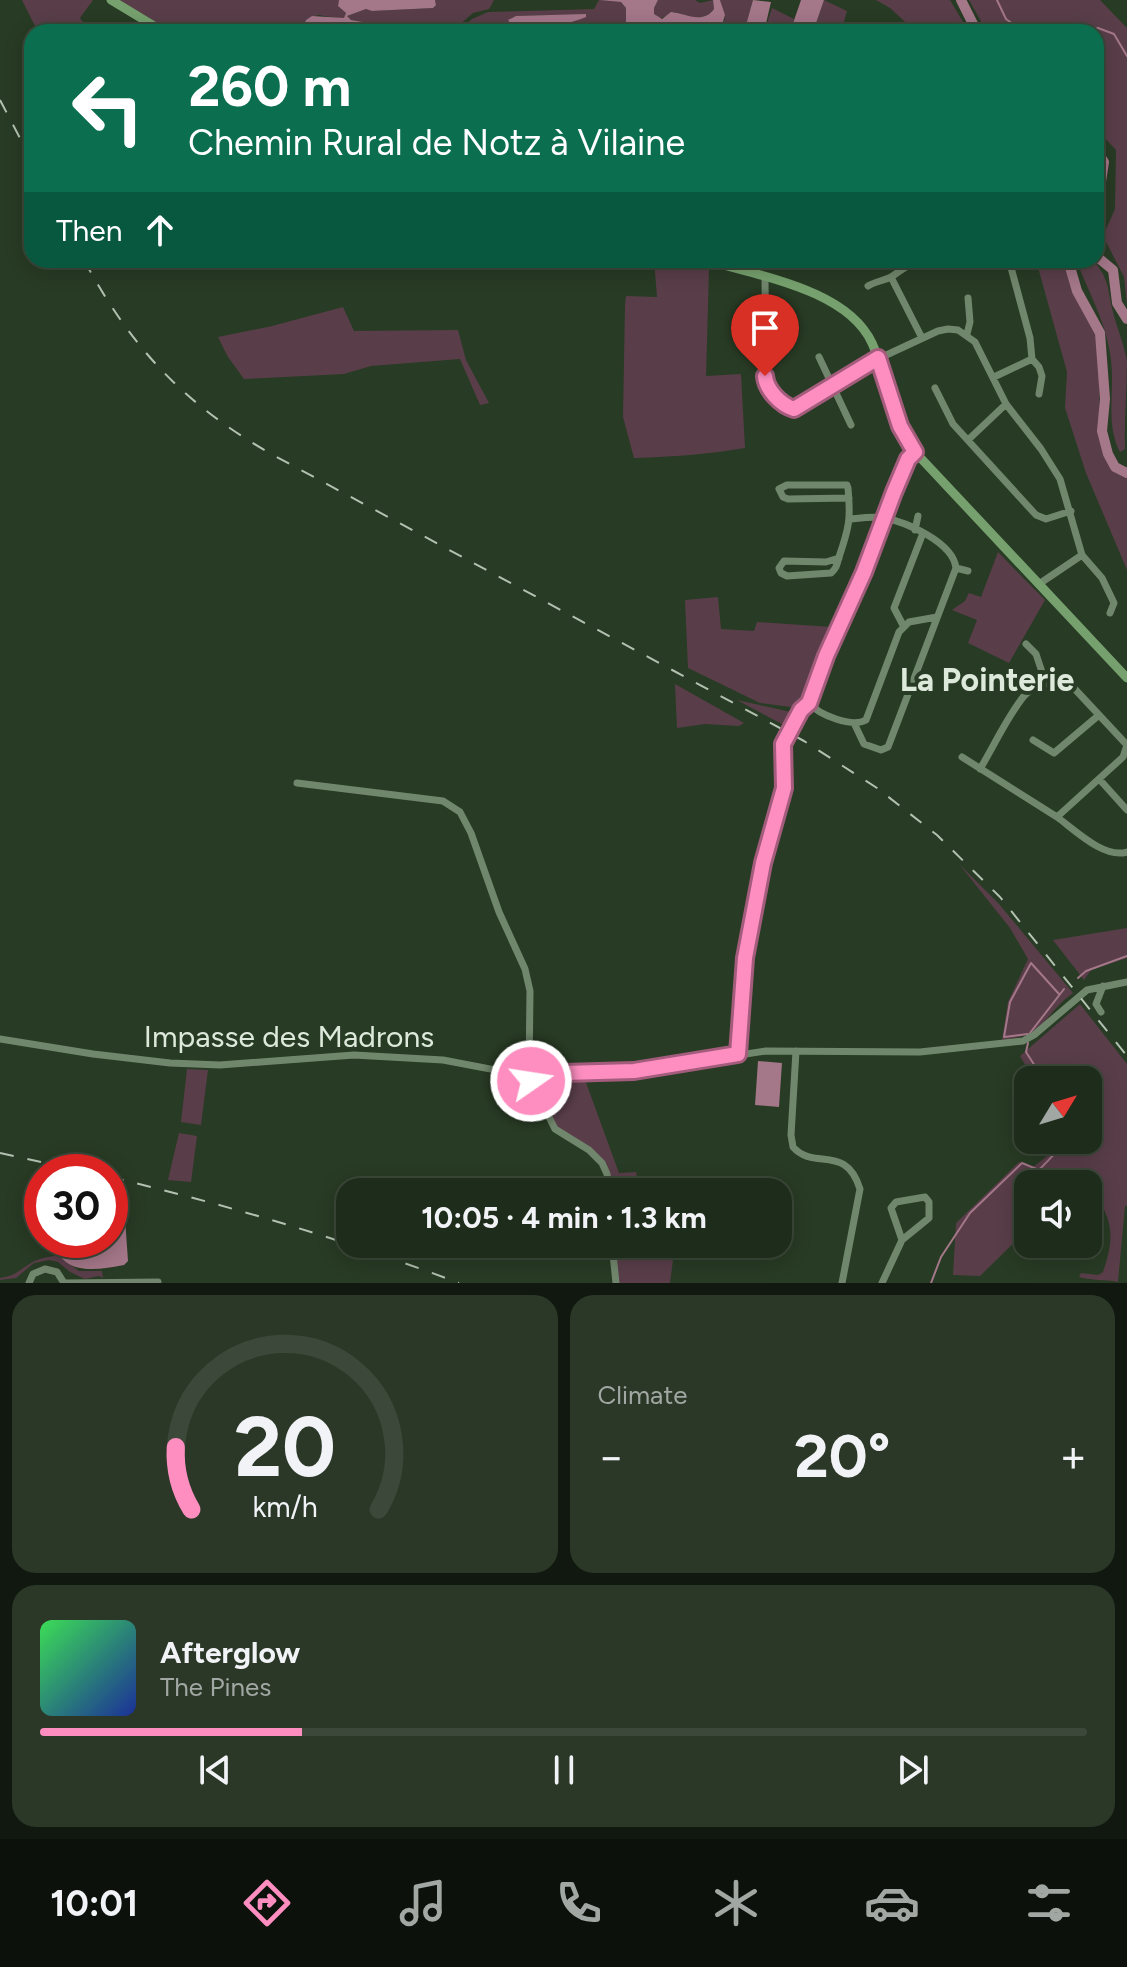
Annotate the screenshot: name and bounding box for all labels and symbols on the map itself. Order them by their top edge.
pin [731,294,799,376]
district label: La Pointerie [900,661,1075,699]
street label: Impasse des Madrons [144,1018,434,1055]
position arrow [489,1039,573,1123]
north arrow [1014,1066,1102,1154]
speed limit sign: 30 [24,1154,128,1258]

